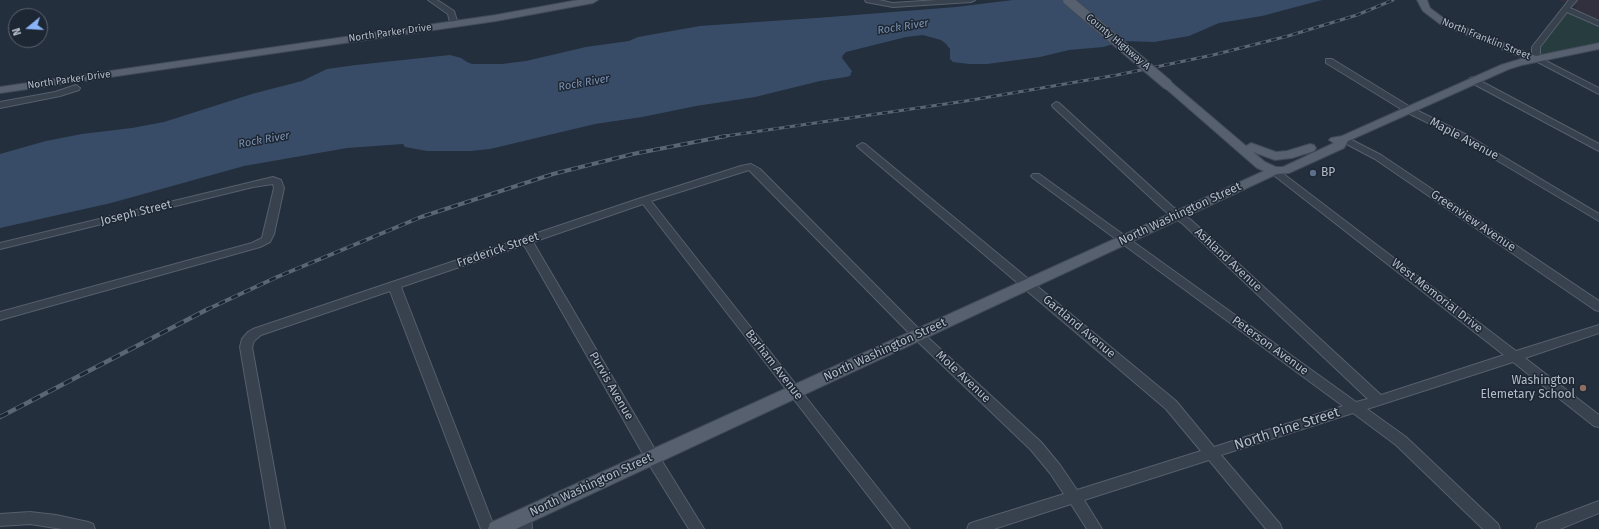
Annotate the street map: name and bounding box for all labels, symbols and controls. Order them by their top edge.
north arrow [8,8,48,48]
street label: County Highway A [1083,12,1153,72]
water label: Rock River [876,16,930,38]
street label: North Franklin Street [1440,16,1532,62]
street label: North Parker Drive [348,21,432,45]
text: N [10,26,24,37]
street label: North Parker Drive [27,68,111,92]
water label: Rock River [557,72,611,94]
street label: Maple Avenue [1427,115,1501,163]
water label: Rock River [237,129,291,151]
place label: BP [1321,166,1335,180]
marker: BP [1308,168,1318,178]
street label: North Washington Street [1116,179,1244,249]
street label: Greenview Avenue [1428,187,1518,255]
street label: Joseph Street [99,197,173,229]
street label: Ashland Avenue [1191,225,1265,295]
street label: Frederick Street [455,229,541,271]
street label: West Memorial Drive [1388,256,1486,336]
street label: Gartland Avenue [1040,293,1118,361]
street label: Peterson Avenue [1229,313,1311,379]
street label: North Washington Street [821,315,949,385]
street label: Barham Avenue [742,327,806,403]
street label: Mole Avenue [933,348,993,406]
street label: Purvis Avenue [586,349,636,423]
place label: Washington Elemetary School [1481,374,1575,402]
marker: Washington Elemetary School [1578,383,1588,393]
street label: North Pine Street [1232,404,1342,454]
street label: North Washington Street [527,450,655,520]

